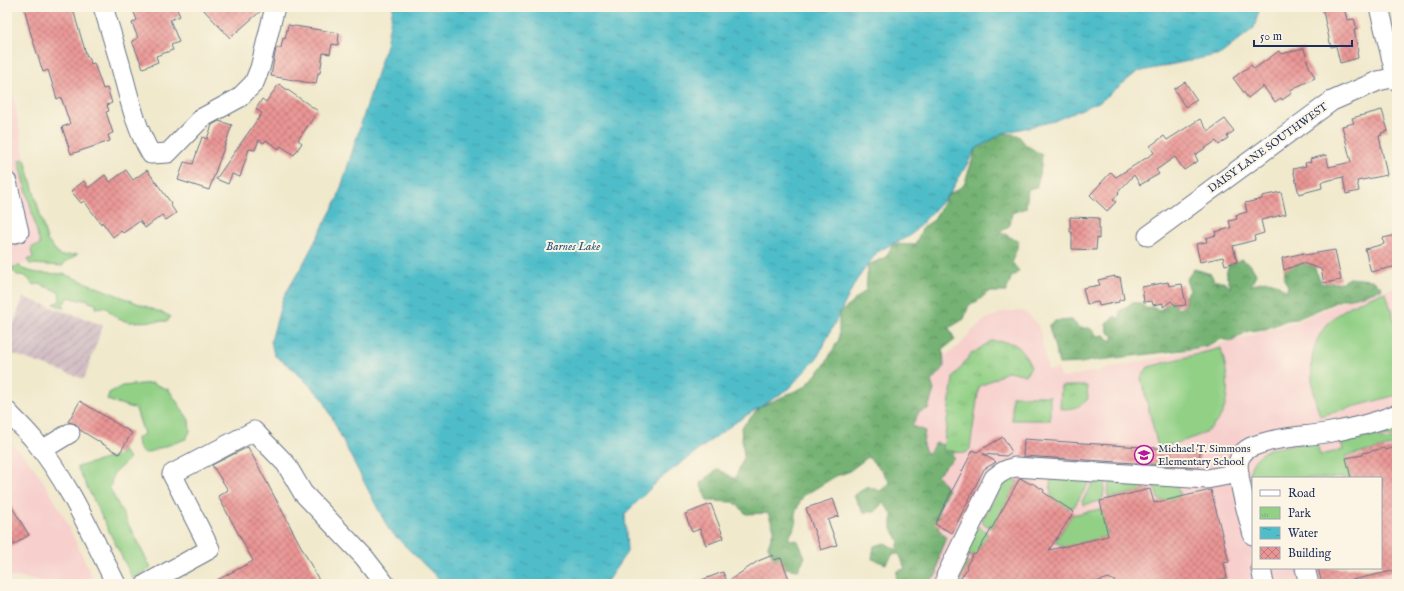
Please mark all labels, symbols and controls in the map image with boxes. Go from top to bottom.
scale bar [1254,22,1352,48]
text: 50 m [1260,29,1282,44]
street label: DAISY LANE SOUTHWEST [1205,100,1331,196]
water label: Barnes Lake [546,239,600,254]
place label: Michael T. Simmons Elementary School [1158,442,1251,469]
school or university icon: Michael T. Simmons Elementary School [1133,444,1155,466]
legend [1252,477,1382,569]
text: Road [1288,486,1316,501]
text: Park [1288,506,1311,521]
text: Water [1288,526,1319,541]
text: Building [1288,546,1332,561]

